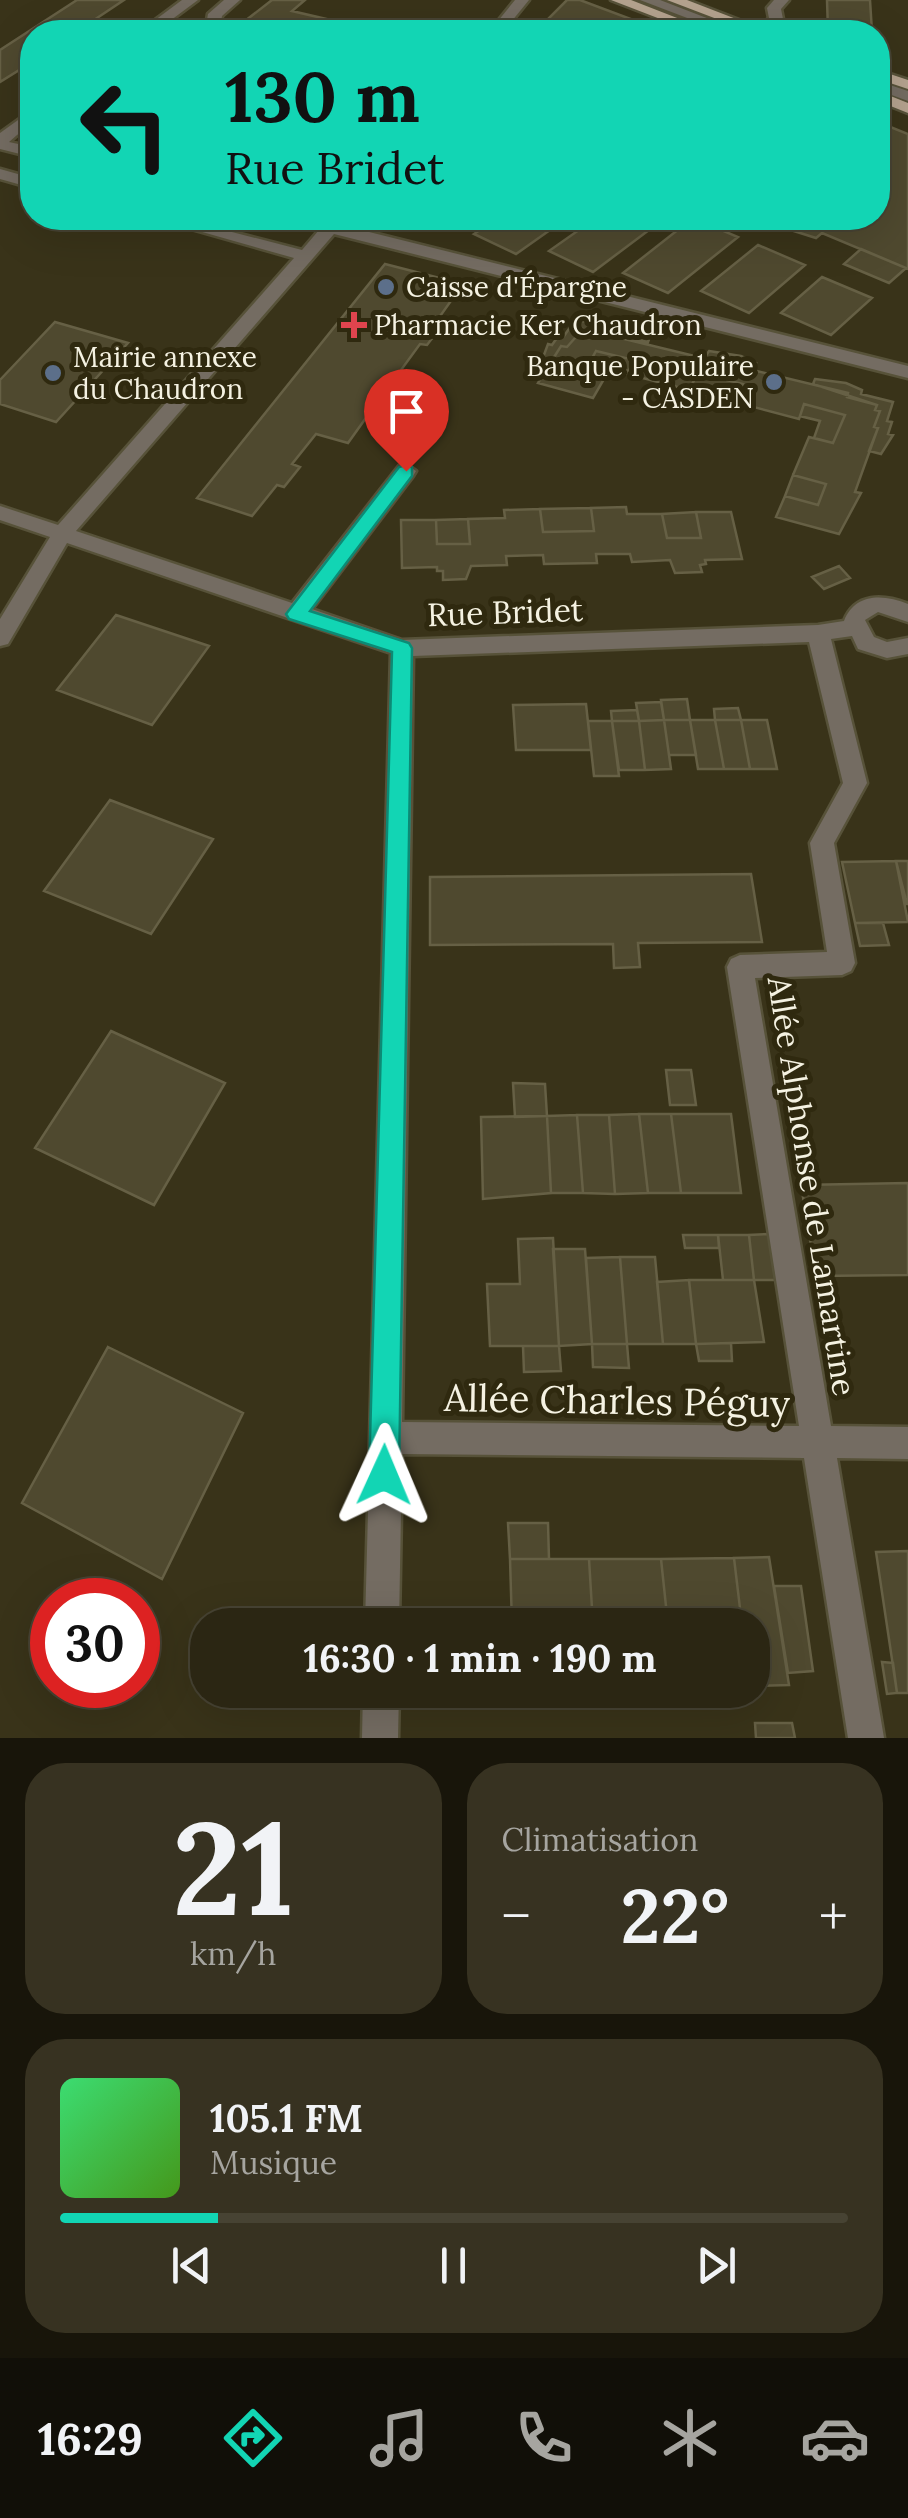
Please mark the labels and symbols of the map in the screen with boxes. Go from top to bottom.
place label: Caisse d'Épargne [406,269,627,305]
marker: Caisse d'Épargne [375,276,397,298]
place label: Pharmacie Ker Chaudron [374,307,702,343]
marker: Pharmacie Ker Chaudron [343,314,365,336]
place label: Mairie annexe du Chaudron [73,339,257,407]
place label: Banque Populaire - CASDEN [526,348,754,416]
marker: Mairie annexe du Chaudron [42,362,64,384]
pin [364,369,449,472]
marker: Banque Populaire - CASDEN [763,371,785,393]
street label: Rue Bridet [426,589,584,635]
street label: Allée Alphonse de Lamartine [758,972,865,1399]
street label: Allée Charles Péguy [443,1373,790,1428]
position arrow [332,1423,436,1527]
speed limit sign: 30 [30,1578,160,1708]

